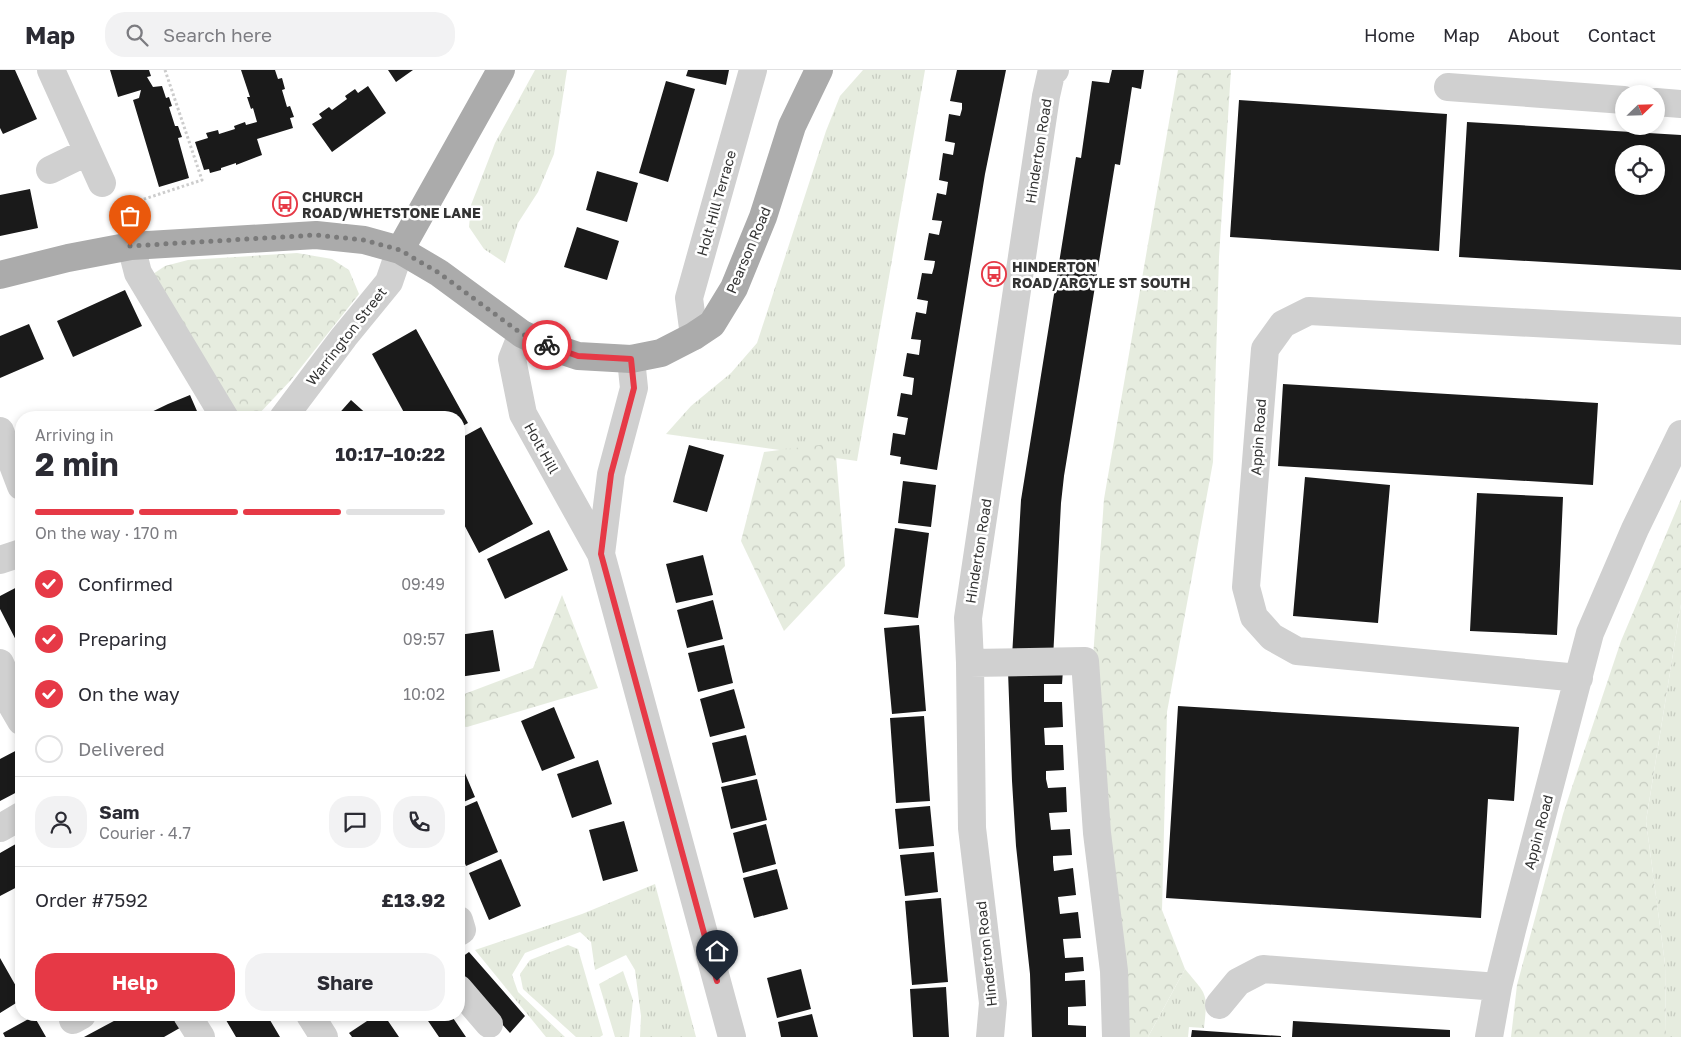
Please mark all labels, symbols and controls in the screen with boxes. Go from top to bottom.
search box [105,12,455,57]
text: Map [25,20,75,49]
icon: search [123,21,151,49]
text: Search here [163,23,272,46]
text: Home [1364,24,1415,46]
text: Map [1443,24,1480,46]
text: About [1508,24,1560,46]
text: Contact [1588,24,1656,46]
north arrow [1615,85,1665,135]
map controls [1615,85,1665,195]
street label: Hinderton Road [1021,97,1055,205]
button: locate [1615,145,1665,195]
street label: Holt Hill Terrace [693,148,739,258]
place label: CHURCH ROAD/WHETSTONE LANE [302,188,481,221]
bus stop icon: CHURCH ROAD/WHETSTONE LANE [272,191,298,217]
pin [109,195,151,246]
icon: bag [116,202,144,230]
street label: Pearson Road [722,204,774,296]
place label: HINDERTON ROAD/ARGYLE ST SOUTH [1012,258,1190,291]
bus stop icon: HINDERTON ROAD/ARGYLE ST SOUTH [981,261,1007,287]
street label: Warrington Street [302,283,390,389]
courier [522,320,572,370]
icon: bike [533,331,561,359]
street label: Appin Road [1247,398,1269,476]
street label: Holt Hill [521,420,563,476]
text: Arriving in [35,425,114,445]
text: 10:17–10:22 [335,442,445,465]
text: 2 min [35,445,119,483]
street label: Hinderton Road [961,497,995,605]
text: On the way · 170 m [35,523,178,543]
icon: check [35,570,63,598]
text: Confirmed [78,572,173,595]
text: 09:49 [401,574,445,594]
icon: check [35,625,63,653]
text: Preparing [78,627,167,650]
text: 09:57 [403,629,445,649]
icon: check [35,680,63,708]
text: On the way [78,682,180,705]
text: 10:02 [403,684,445,704]
text: Delivered [78,737,165,760]
street label: Appin Road [1520,793,1556,871]
button: person [35,796,87,848]
button: chat [329,796,381,848]
button: phone [393,796,445,848]
text: Sam [99,800,139,823]
text: Courier · 4.7 [99,823,191,843]
text: Order #7592 [35,888,148,911]
text: £13.92 [381,888,445,911]
street label: Hinderton Road [972,900,1000,1008]
pin [696,930,738,981]
icon: home [703,937,731,965]
button: Help [35,953,235,1011]
button: Share [245,953,445,1011]

